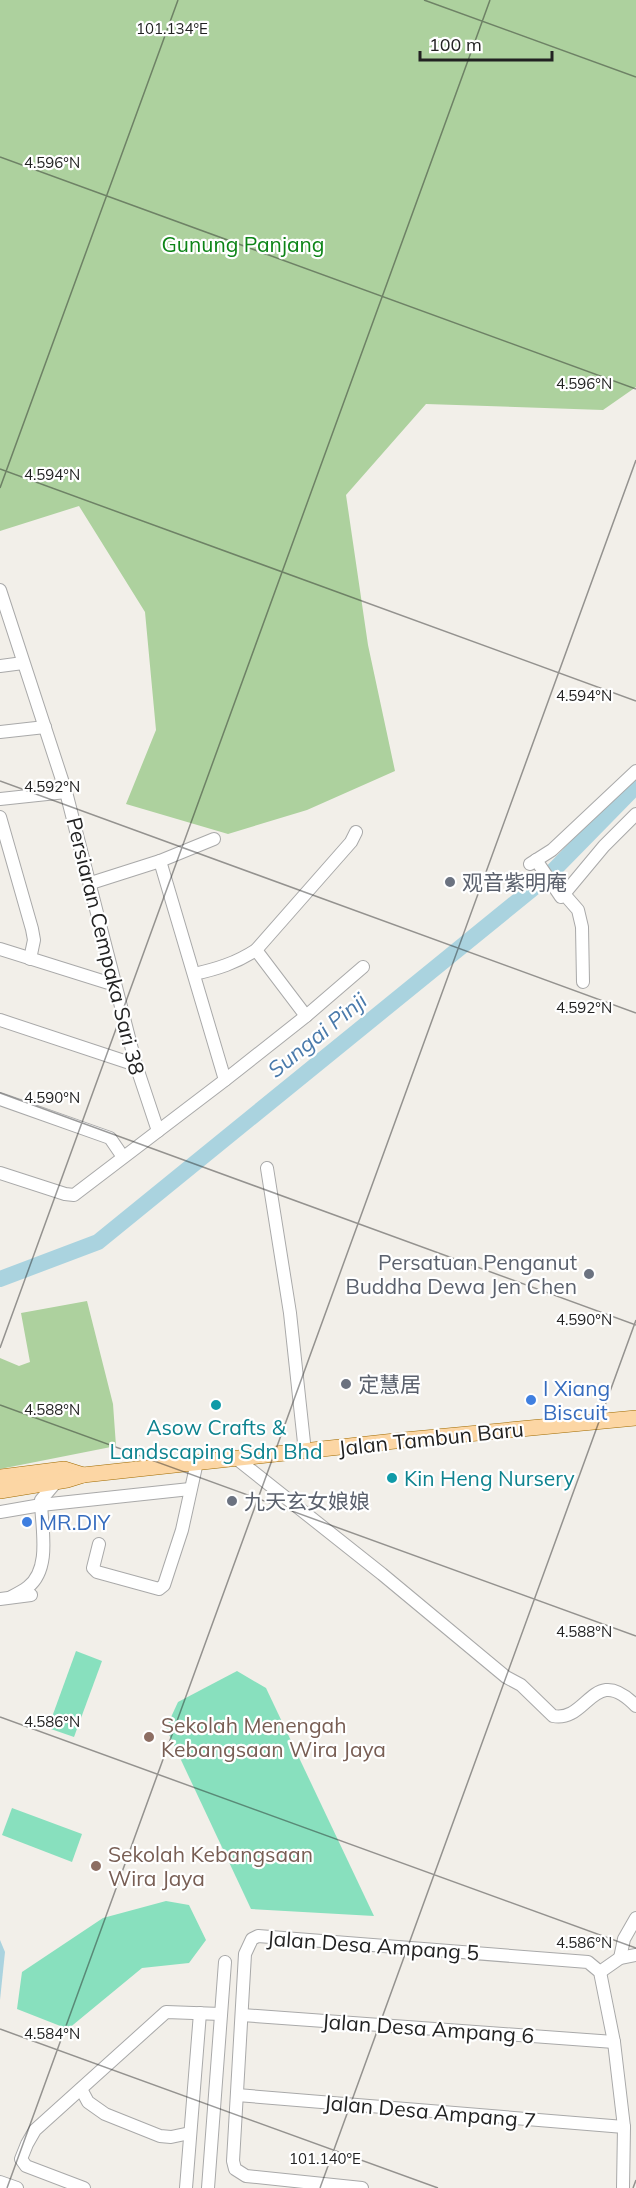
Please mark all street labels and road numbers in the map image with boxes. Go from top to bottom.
street label: Persiaran Cempaka Sari 38 [61,815,151,1077]
street label: Jalan Tambun Baru [337,1415,525,1461]
street label: Jalan Desa Ampang 5 [266,1925,480,1965]
street label: Jalan Desa Ampang 6 [321,2008,535,2048]
street label: Jalan Desa Ampang 7 [323,2089,537,2133]

